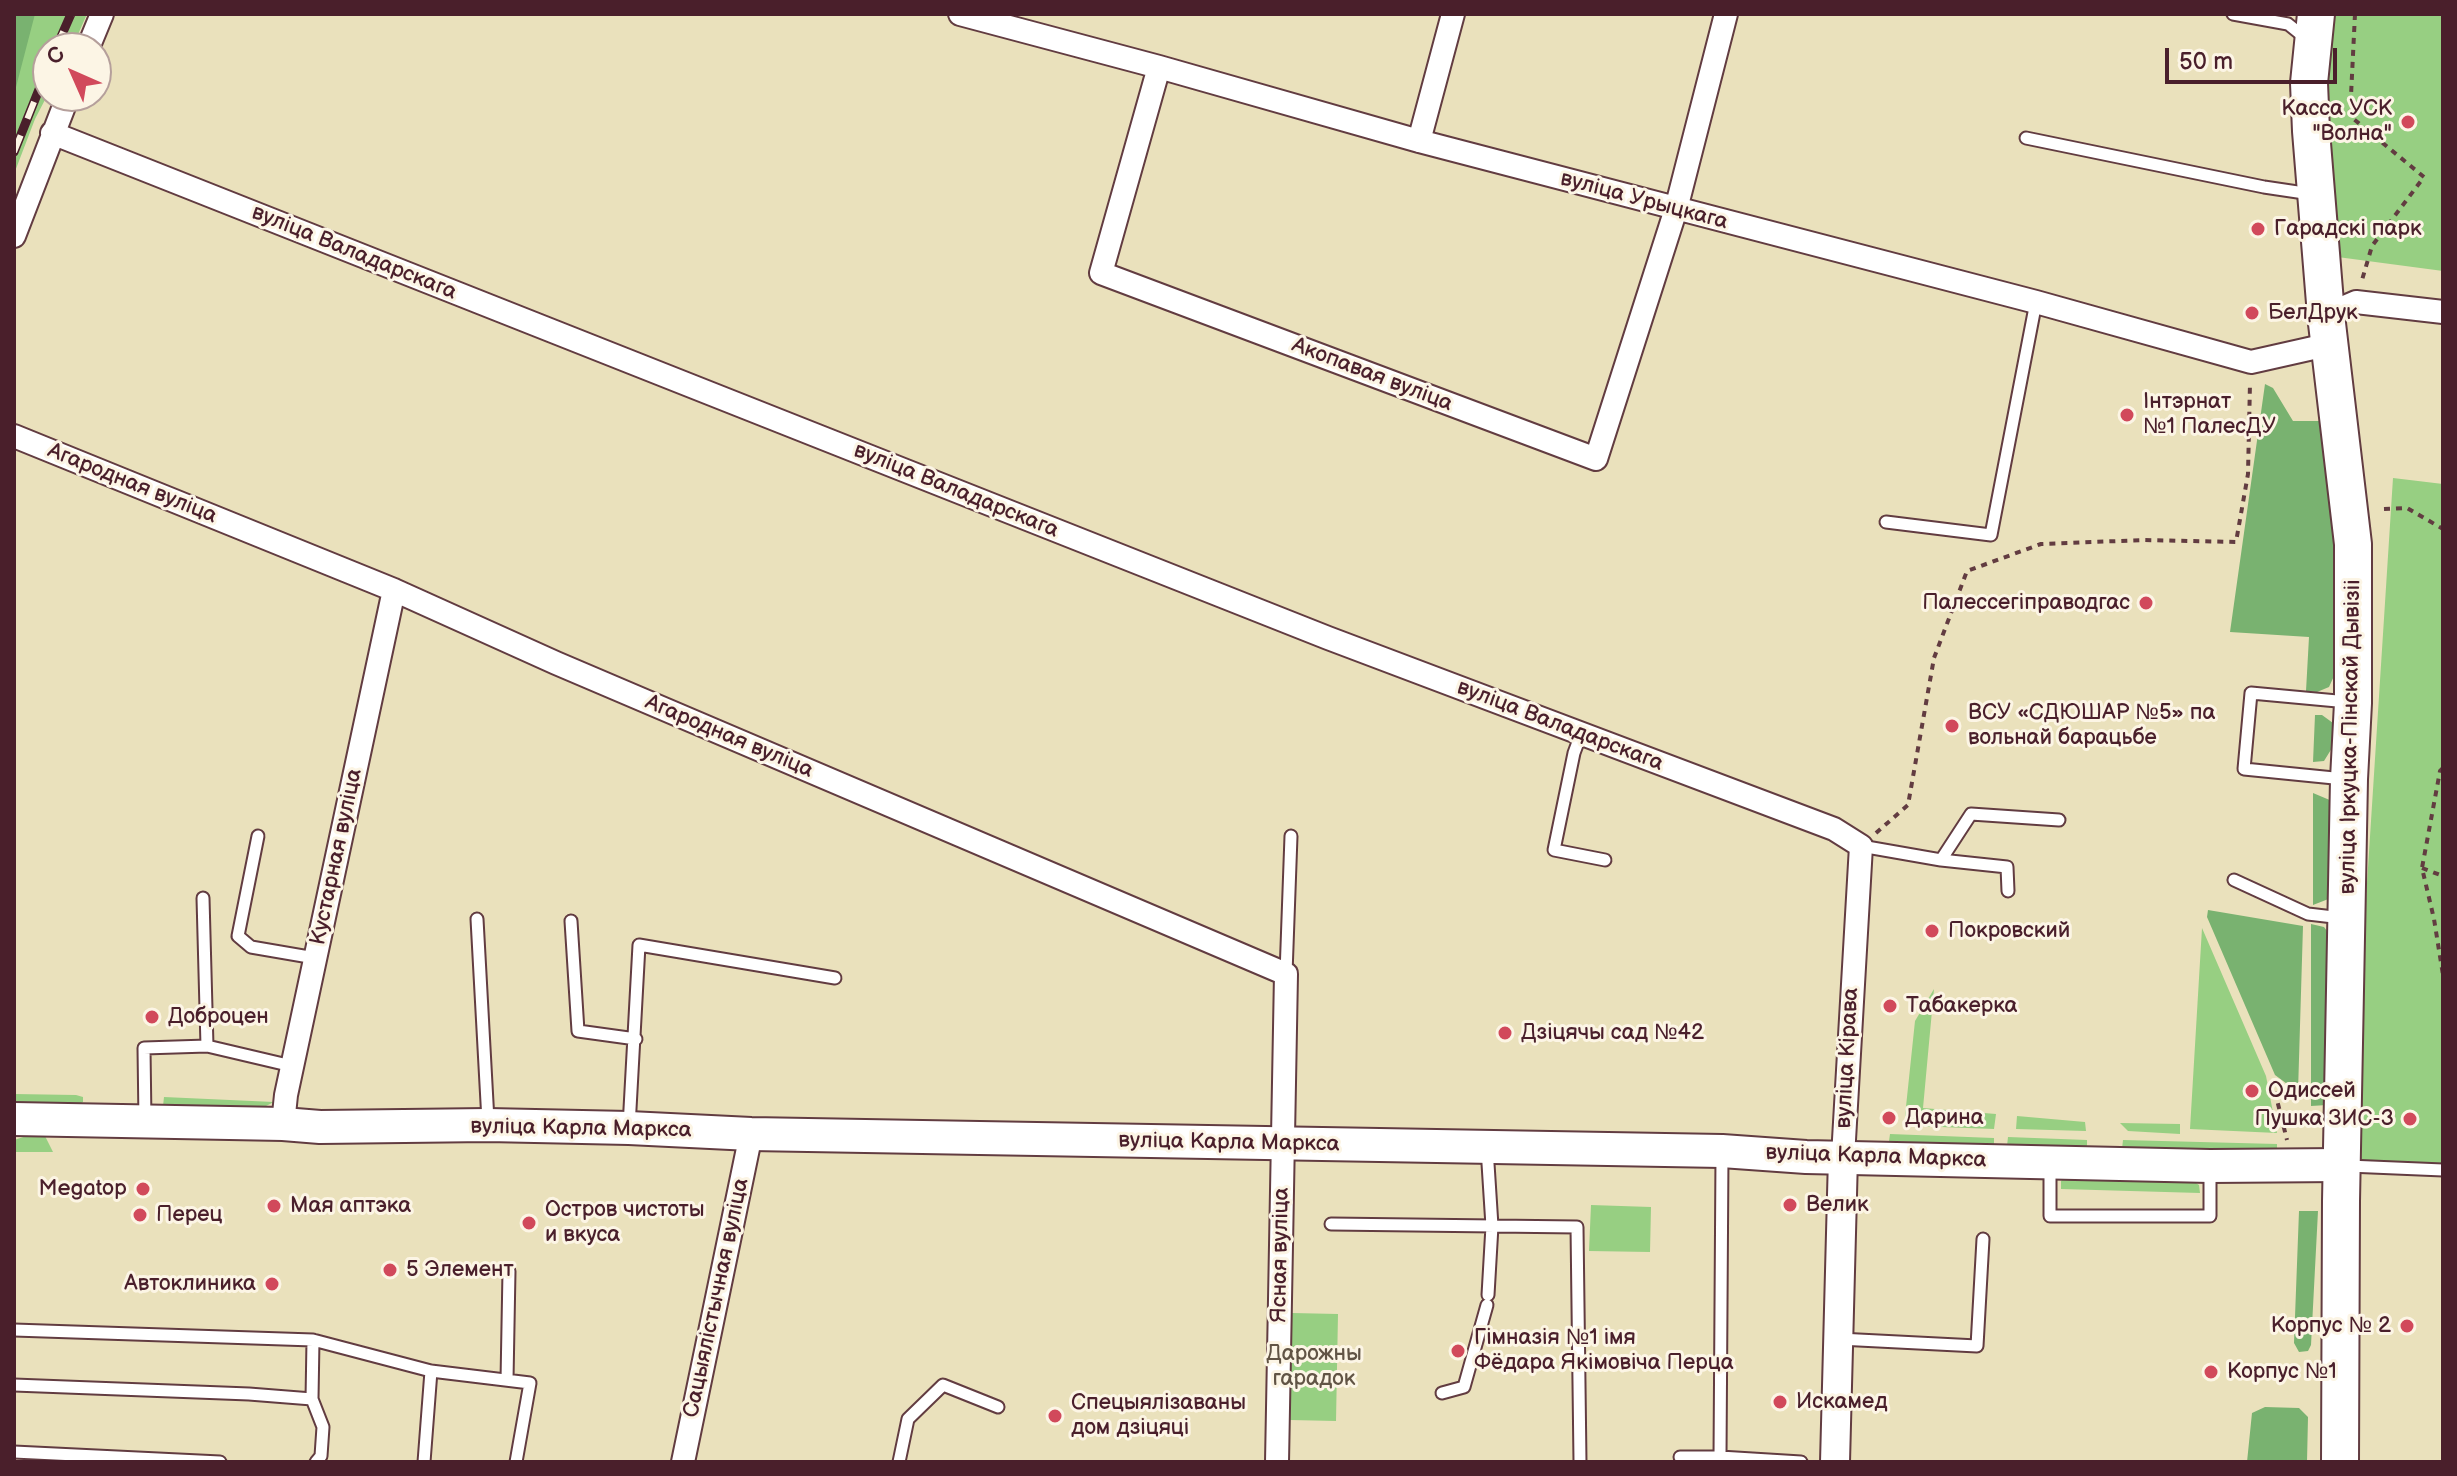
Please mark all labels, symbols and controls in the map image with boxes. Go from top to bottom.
north arrow [32,32,112,112]
scale bar [2169,32,2341,82]
text: С [41,41,71,71]
text: 50 m [2179,47,2233,76]
place label: Касса УСК "Волна" [2281,96,2392,148]
marker: Касса УСК "Волна" [2399,113,2417,131]
street label: вуліца Урыцкага [1557,166,1731,236]
street label: вуліца Валадарскага [248,200,460,306]
place label: Гарадскі парк [2274,216,2422,242]
marker: Гарадскі парк [2249,220,2267,238]
place label: БелДрук [2268,300,2358,326]
marker: БелДрук [2243,304,2261,322]
street label: Акопавая вуліца [1288,332,1456,418]
place label: Інтэрнат №1 ПалесДУ [2143,389,2276,440]
marker: Інтэрнат №1 ПалесДУ [2118,406,2136,424]
street label: Агародная вуліца [44,438,220,530]
street label: вуліца Валадарскага [850,438,1062,544]
street label: вуліца Іркуцка-Пінскай Дывізіі [2335,579,2367,895]
place label: Палессегіправодгас [1922,590,2130,616]
marker: Палессегіправодгас [2137,594,2155,612]
street label: вуліца Валадарскага [1453,674,1667,778]
street label: Агародная вуліца [641,690,817,784]
place label: ВСУ «СДЮШАР №5» па вольнай барацьбе [1968,700,2215,752]
marker: ВСУ «СДЮШАР №5» па вольнай барацьбе [1943,717,1961,735]
street label: Кустарная вуліца [305,766,369,948]
place label: Покровский [1948,918,2070,944]
marker: Покровский [1923,922,1941,940]
street label: вуліца Кірава [1831,987,1865,1129]
place label: Табакерка [1906,993,2018,1019]
marker: Табакерка [1881,997,1899,1015]
place label: Доброцен [168,1004,269,1030]
marker: Доброцен [143,1008,161,1026]
place label: Дзіцячы сад №42 [1521,1020,1704,1046]
marker: Дзіцячы сад №42 [1496,1024,1514,1042]
place label: Одиссей [2268,1078,2356,1104]
marker: Одиссей [2243,1082,2261,1100]
place label: Дарина [1905,1105,1984,1131]
place label: Пушка ЗИС-3 [2255,1106,2394,1132]
marker: Дарина [1880,1109,1898,1127]
marker: Пушка ЗИС-3 [2401,1110,2419,1128]
street label: вуліца Карла Маркса [470,1114,692,1144]
street label: вуліца Карла Маркса [1118,1128,1340,1158]
street label: вуліца Карла Маркса [1765,1140,1987,1174]
place label: Megatop [38,1176,127,1202]
street label: Сацыялістычная вуліца [679,1176,755,1420]
marker: Megatop [134,1180,152,1198]
street label: Ясная вуліца [1267,1187,1295,1323]
place label: Велик [1806,1192,1869,1218]
place label: Мая аптэка [290,1193,411,1219]
marker: Велик [1781,1196,1799,1214]
marker: Мая аптэка [265,1197,283,1215]
place label: Остров чистоты и вкуса [545,1197,705,1248]
place label: Перец [156,1202,222,1228]
marker: Перец [131,1206,149,1224]
marker: Остров чистоты и вкуса [520,1214,538,1232]
place label: 5 Элемент [406,1257,514,1283]
marker: 5 Элемент [381,1261,399,1279]
place label: Автоклиника [124,1271,256,1297]
marker: Автоклиника [263,1275,281,1293]
place label: Корпус № 2 [2271,1313,2391,1339]
marker: Корпус № 2 [2398,1317,2416,1335]
place label: Гімназія №1 імя Фёдара Якімовіча Перца [1474,1325,1734,1376]
park label: Дарожны гарадок [1266,1341,1362,1392]
marker: Гімназія №1 імя Фёдара Якімовіча Перца [1449,1342,1467,1360]
place label: Корпус №1 [2227,1359,2337,1385]
marker: Корпус №1 [2202,1363,2220,1381]
place label: Искамед [1796,1389,1888,1415]
place label: Спецыялізаваны дом дзіцяці [1071,1390,1246,1442]
marker: Искамед [1771,1393,1789,1411]
marker: Спецыялізаваны дом дзіцяці [1046,1407,1064,1425]

